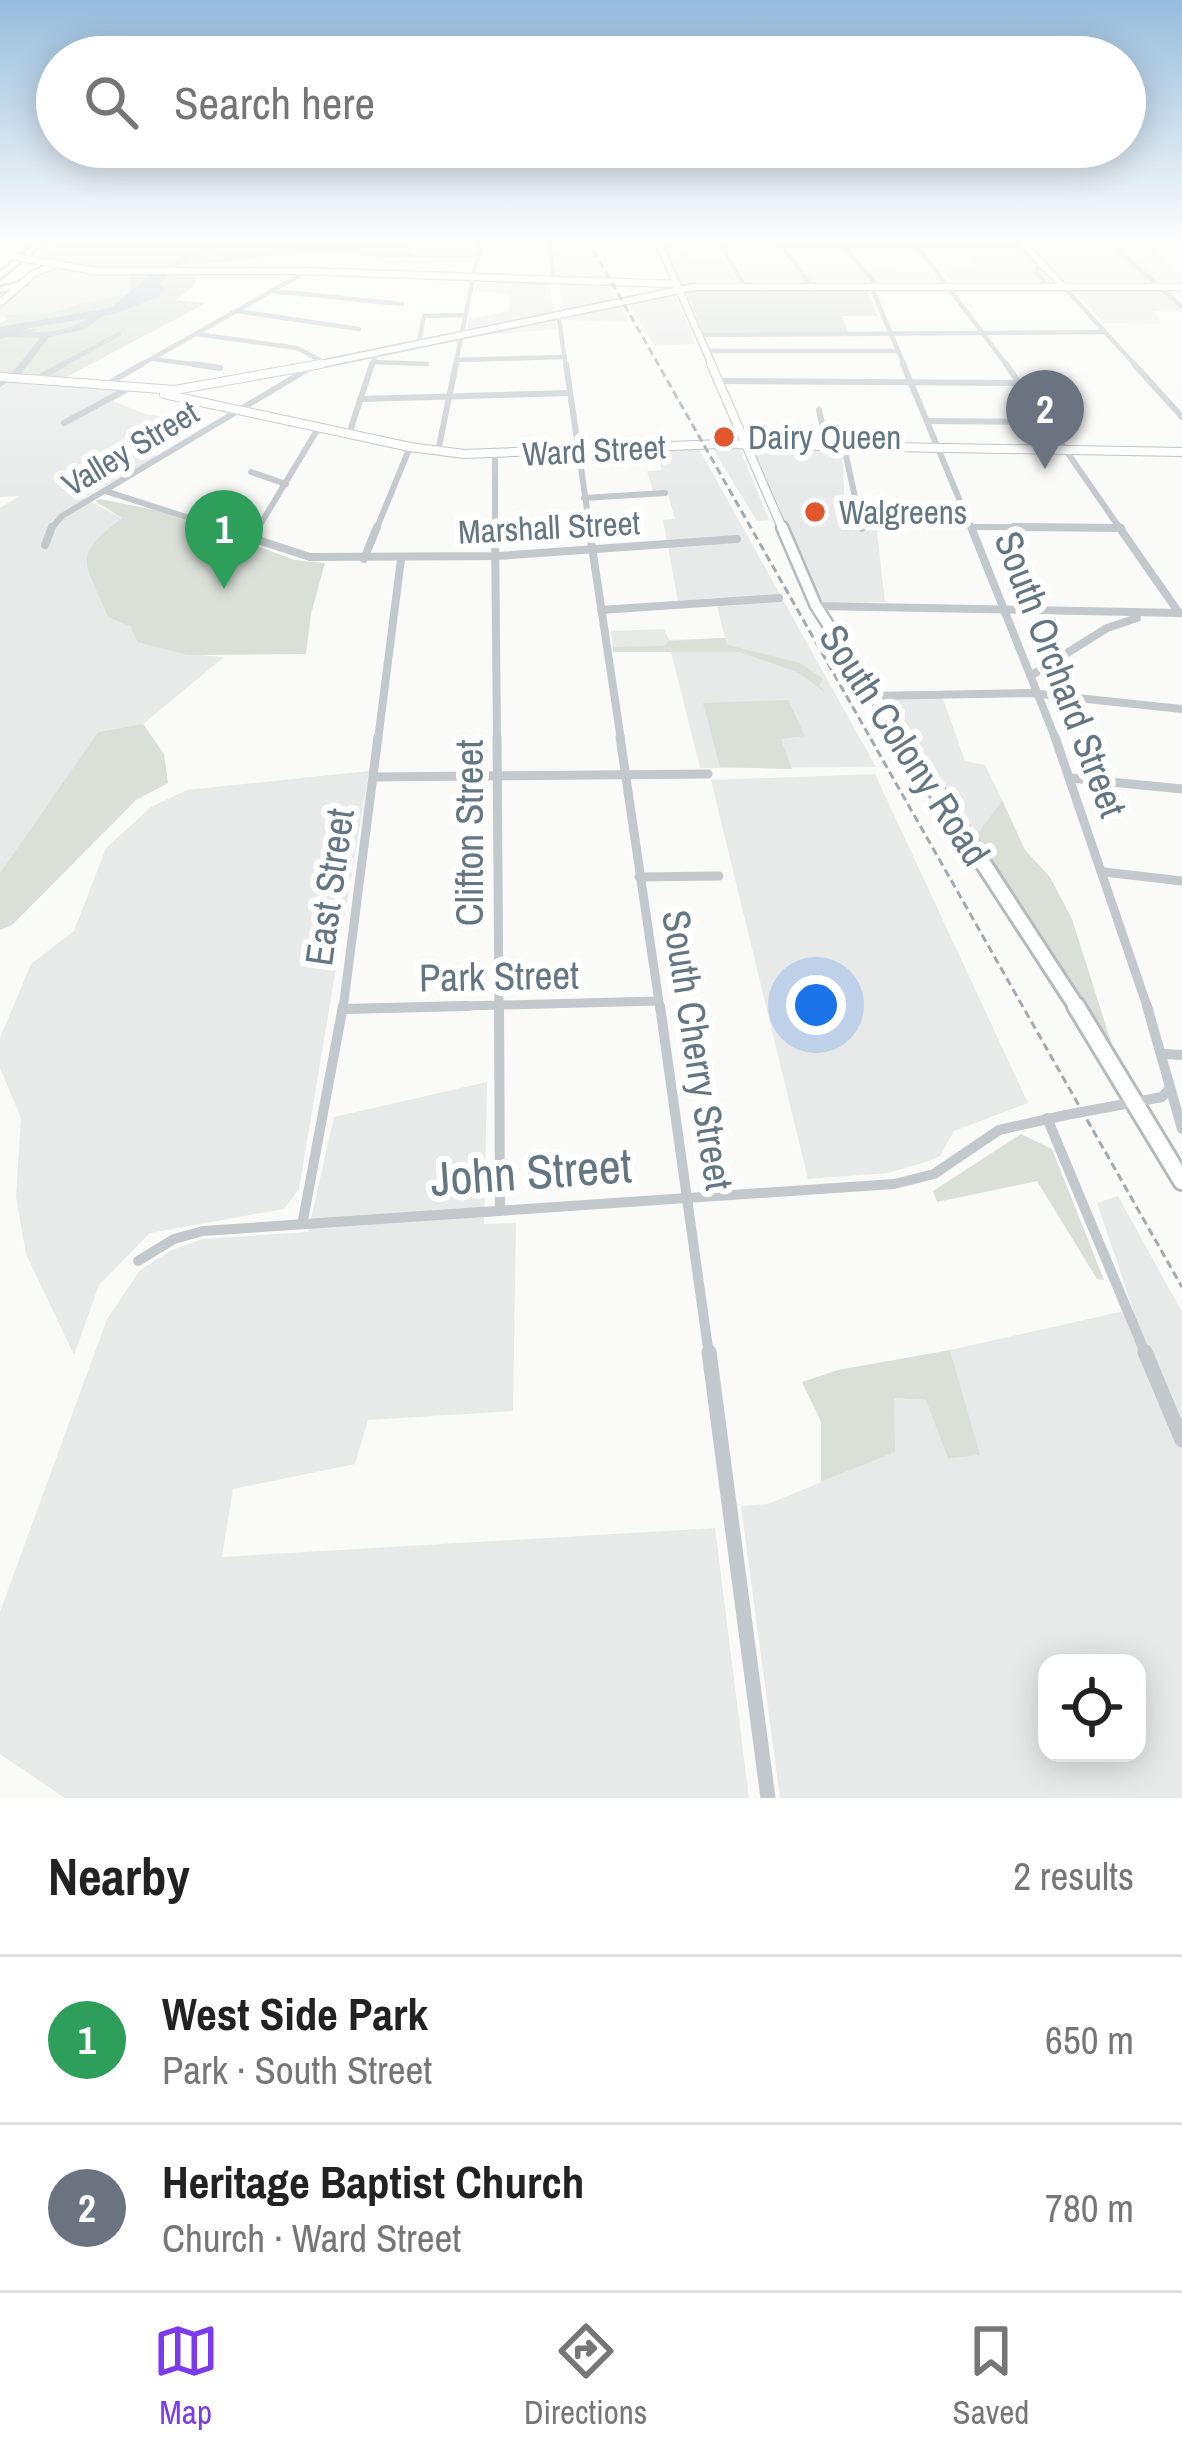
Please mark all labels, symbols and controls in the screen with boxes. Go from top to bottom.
search box [36,36,1146,168]
icon: search [78,69,144,135]
text: Search here [174,72,375,133]
pin: 2 [1006,370,1084,469]
street label: Valley Street [54,390,206,506]
place label: Dairy Queen [748,415,901,459]
street label: Ward Street [521,424,667,476]
marker: Dairy Queen [711,424,737,450]
pin: 1 [185,490,263,589]
place label: Walgreens [839,490,967,534]
marker: Walgreens [802,499,828,525]
street label: Marshall Street [457,500,641,554]
street label: South Orchard Street [983,524,1139,824]
street label: South Colony Road [808,615,1002,875]
street label: Clifton Street [443,740,495,926]
street label: East Street [292,805,366,969]
street label: South Cherry Street [650,906,746,1194]
street label: Park Street [419,949,580,1003]
your location [786,975,846,1035]
street label: John Street [428,1132,634,1211]
map controls [1038,1654,1146,1762]
button: locate [1038,1654,1146,1762]
text: Nearby [48,1842,190,1911]
text: 2 results [1013,1850,1134,1902]
text: West Side Park [162,1983,428,2044]
text: 1 [78,2014,96,2066]
text: 650 m [1045,2014,1134,2066]
text: Park · South Street [162,2044,432,2096]
text: Heritage Baptist Church [162,2151,584,2212]
text: 2 [78,2182,96,2234]
text: 780 m [1045,2182,1134,2234]
text: Church · Ward Street [162,2212,461,2264]
tab: Map [153,2318,219,2434]
tab: Directions [524,2318,647,2434]
tab: Saved [953,2318,1029,2434]

